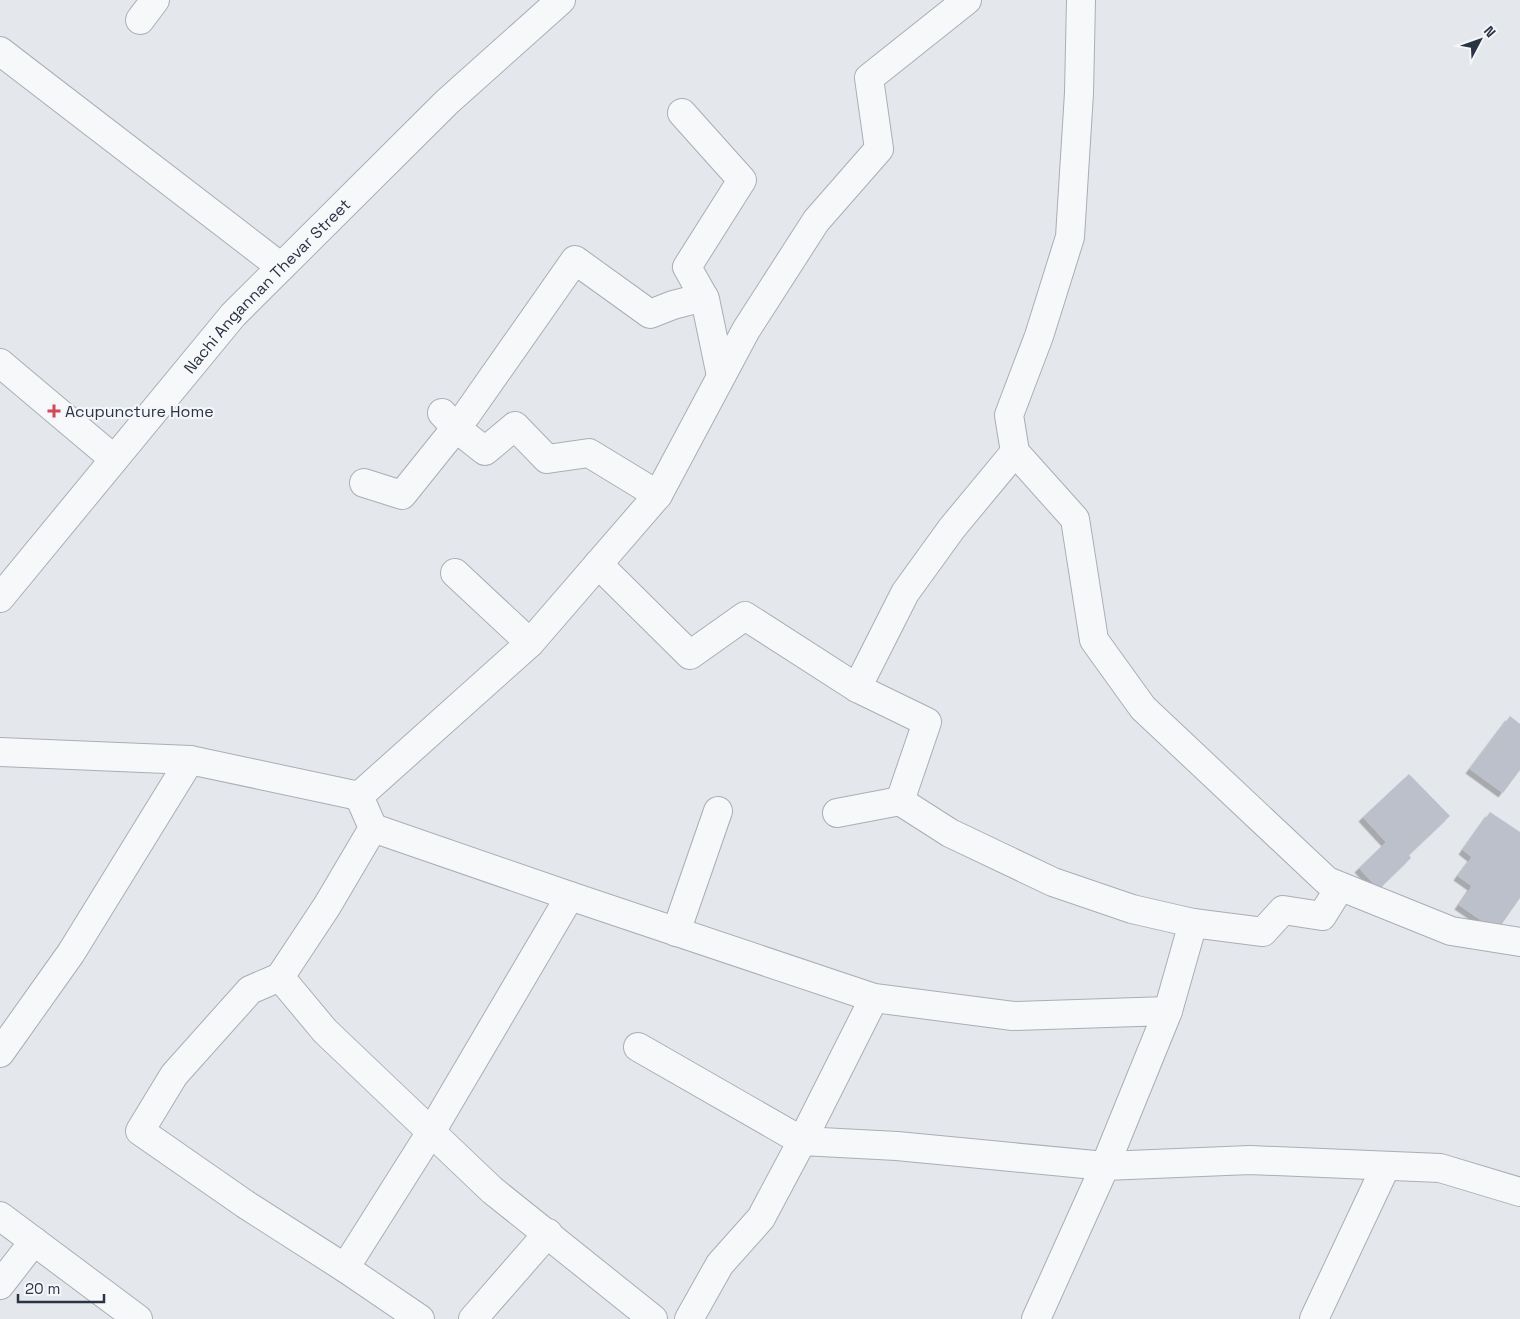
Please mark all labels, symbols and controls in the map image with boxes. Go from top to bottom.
north arrow [1455,15,1505,65]
text: N [1480,22,1500,41]
street label: Nachi Angannan Thevar Street [179,194,355,378]
place label: Acupuncture Home [65,401,214,422]
marker: Acupuncture Home [47,404,61,418]
scale bar [18,1272,104,1304]
text: 20 m [25,1279,60,1298]

